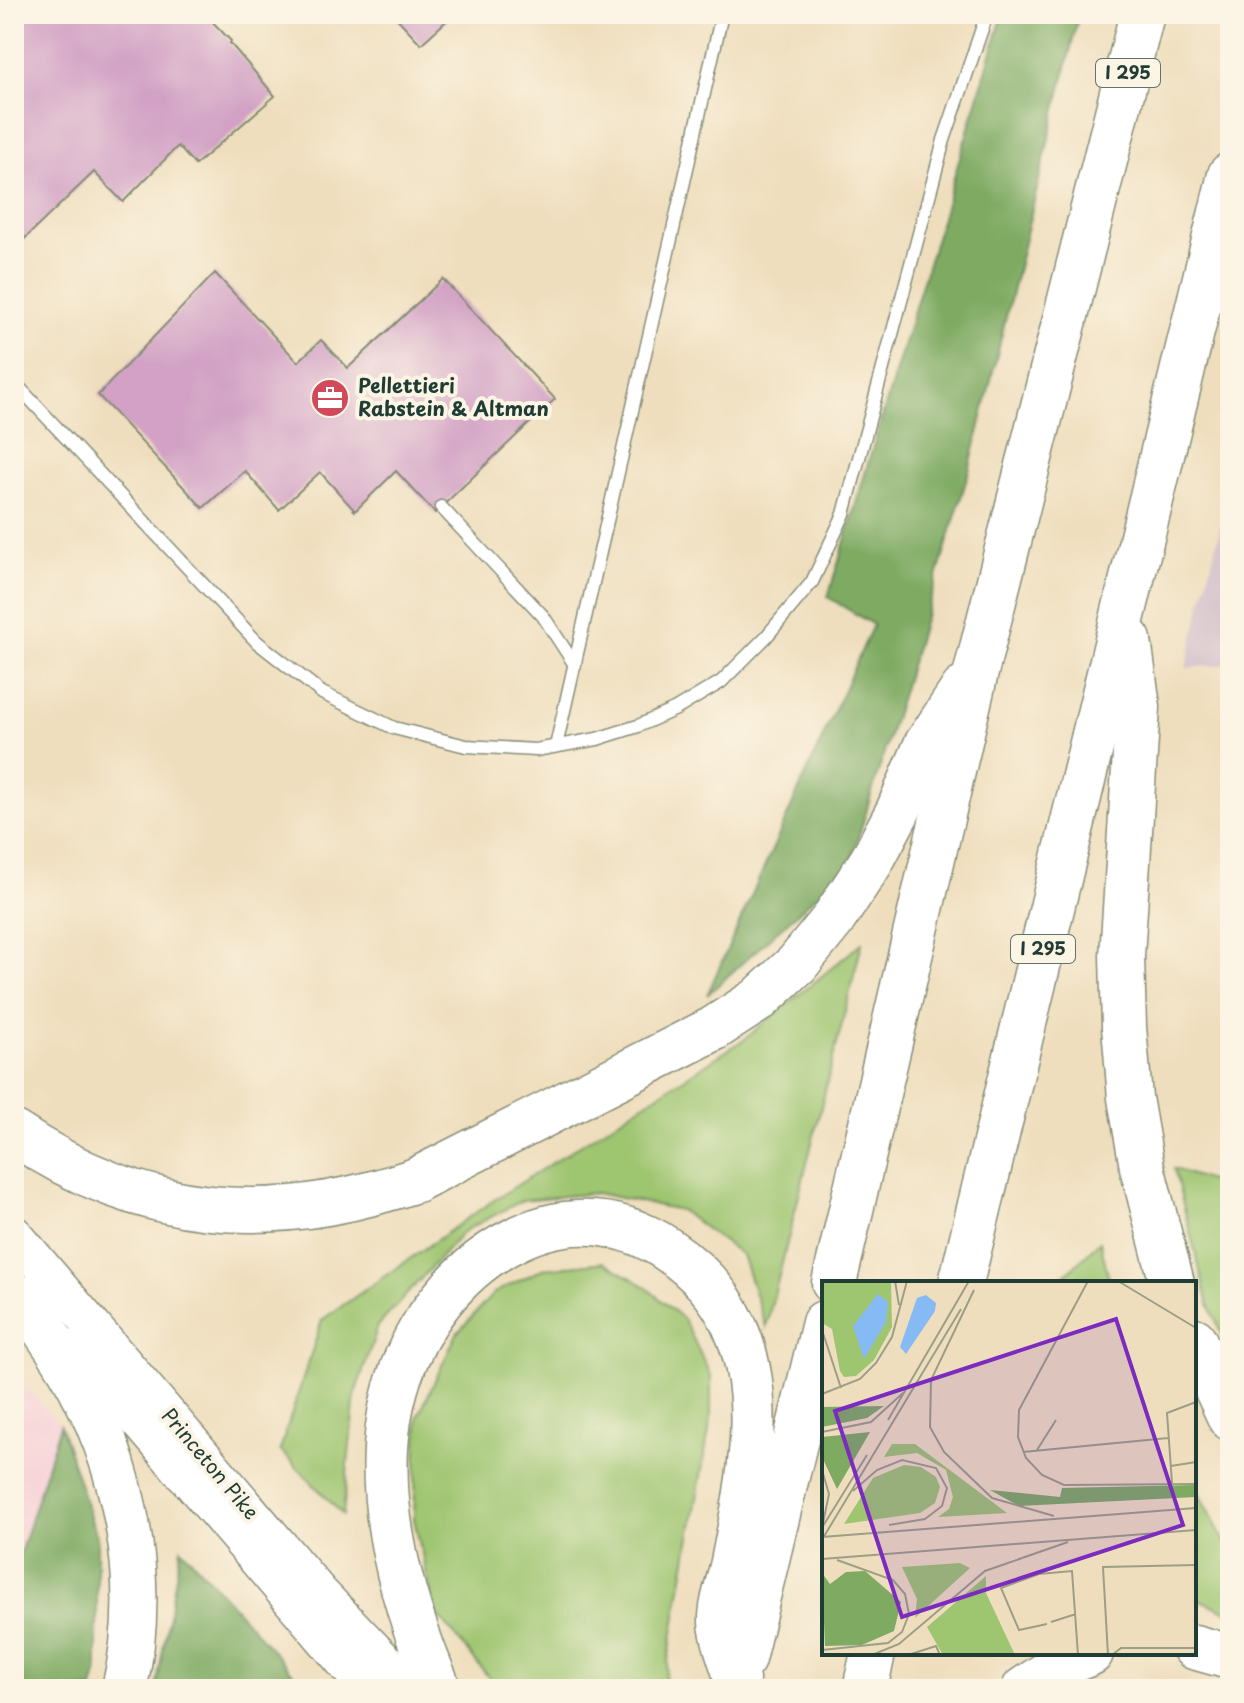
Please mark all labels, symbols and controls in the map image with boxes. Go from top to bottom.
road number: I 295 [1096,59,1160,87]
place label: Pellettieri Rabstein & Altman [358,370,549,423]
office icon: Pellettieri Rabstein & Altman [309,377,351,419]
road number: I 295 [1011,935,1075,963]
inset map [822,1281,1196,1655]
street label: Princeton Pike [155,1401,266,1526]

